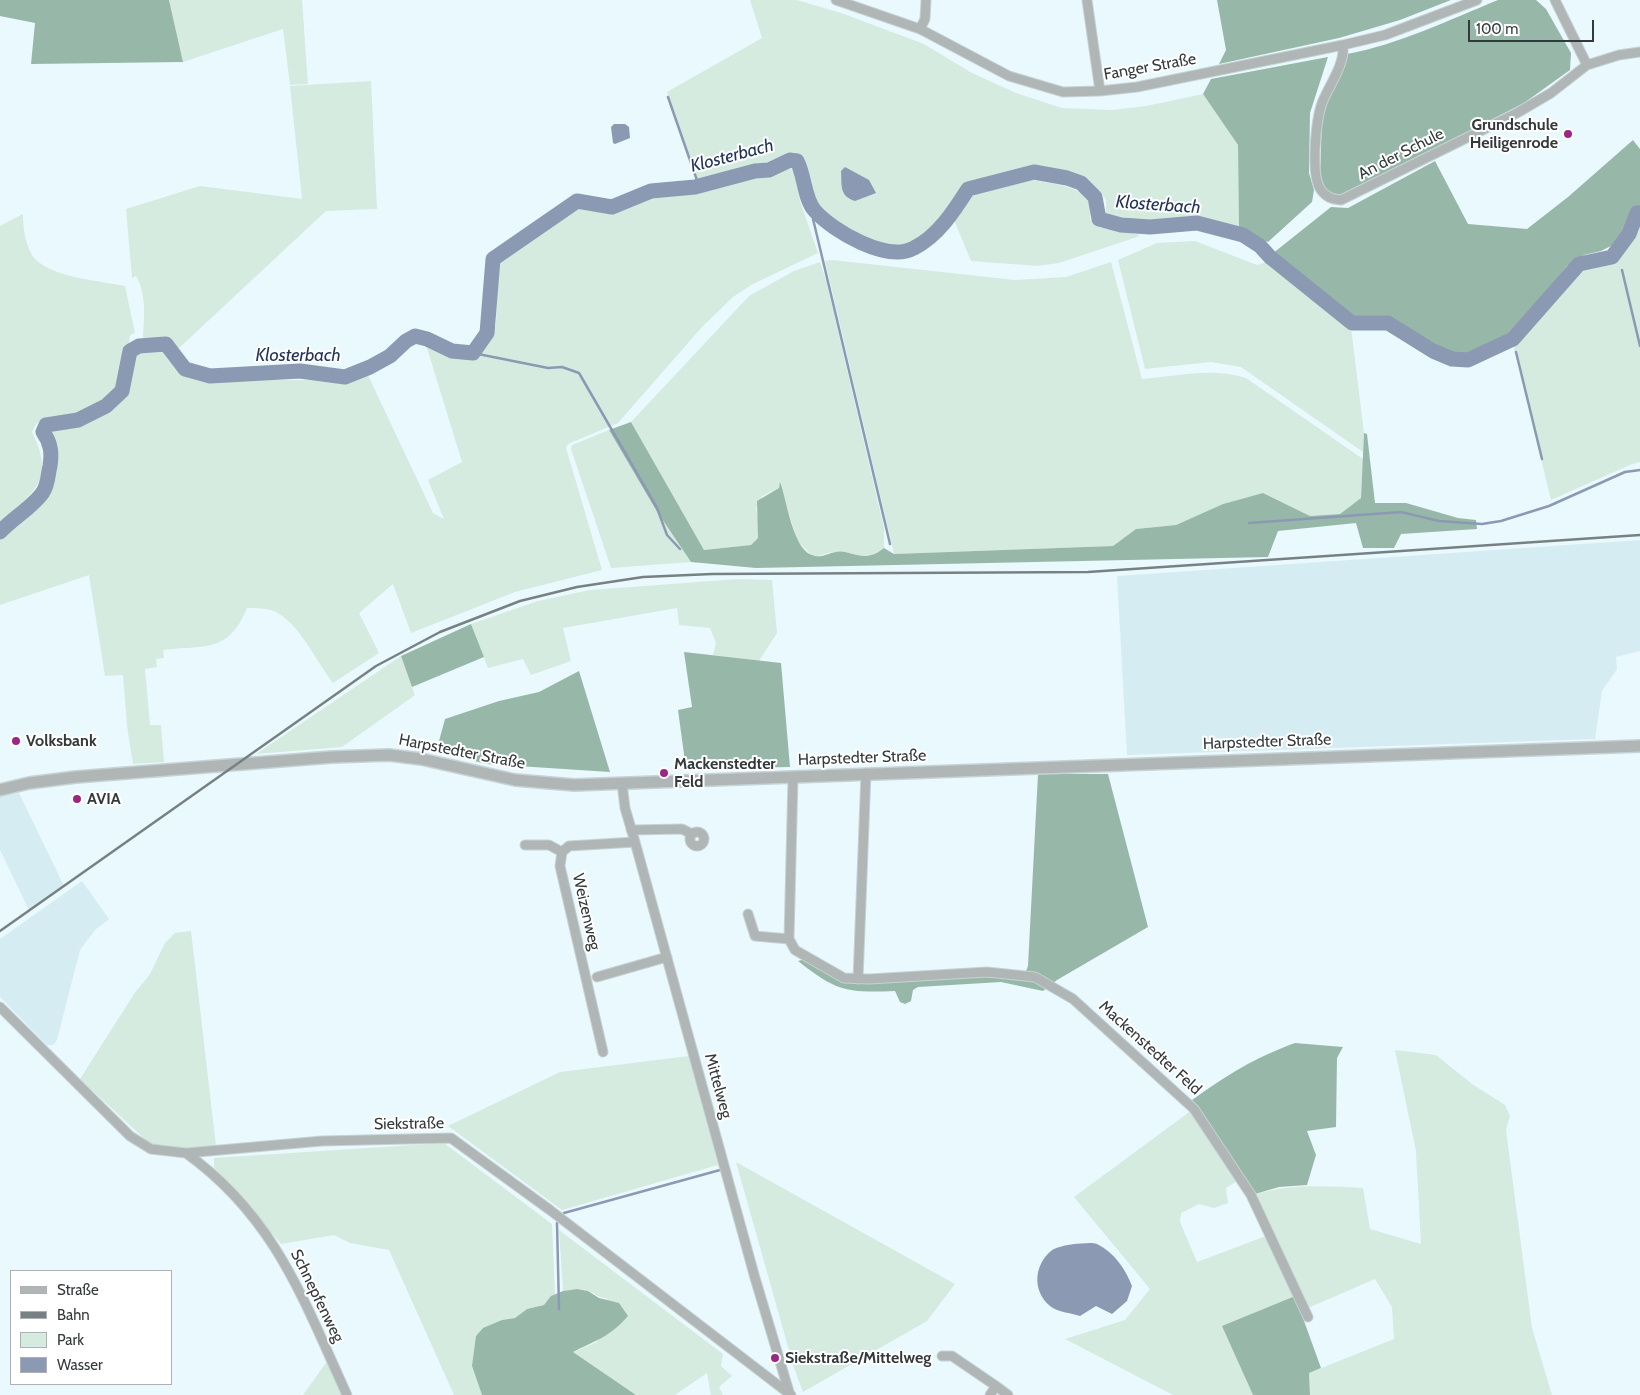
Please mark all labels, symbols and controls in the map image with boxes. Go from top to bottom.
scale bar [1470,10,1596,42]
text: 100 m [1476,20,1518,38]
street label: Fanger Straße [1102,49,1198,85]
place label: Grundschule Heiligenrode [1470,115,1558,153]
street label: An der Schule [1355,124,1447,184]
marker: Grundschule Heiligenrode [1562,128,1574,140]
water label: Klosterbach [688,135,776,177]
water label: Klosterbach [1115,191,1201,219]
water label: Klosterbach [255,345,341,367]
street label: Harpstedter Straße [397,730,527,774]
street label: Harpstedter Straße [1202,730,1332,754]
place label: Volksbank [26,731,97,751]
marker: Volksbank [10,735,22,747]
street label: Harpstedter Straße [797,746,927,770]
place label: Mackenstedter Feld [674,754,776,792]
marker: Mackenstedter Feld [658,767,670,779]
place label: AVIA [87,789,121,809]
marker: AVIA [71,793,83,805]
street label: Weizenweg [568,872,604,952]
street label: Mackenstedter Feld [1095,997,1205,1099]
street label: Mittelweg [700,1051,736,1121]
street label: Siekstraße [374,1114,444,1134]
street label: Schnepfenweg [286,1246,348,1346]
legend [10,1270,172,1385]
text: Straße [57,1281,99,1299]
text: Bahn [57,1306,90,1324]
text: Park [57,1331,84,1349]
place label: Siekstraße/Mittelweg [785,1348,931,1368]
marker: Siekstraße/Mittelweg [769,1352,781,1364]
text: Wasser [57,1356,103,1374]

